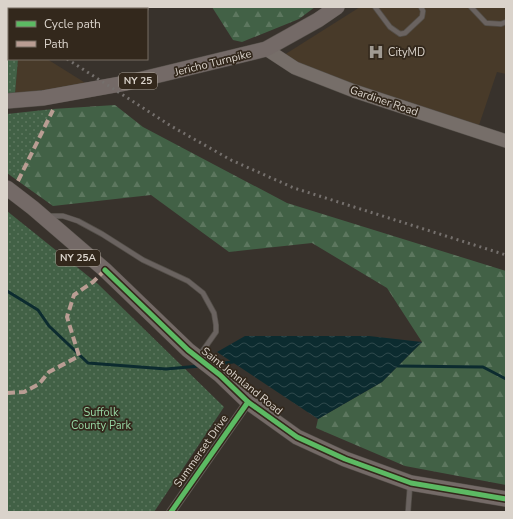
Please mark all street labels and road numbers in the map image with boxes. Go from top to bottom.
street label: Jericho Turnpike [172,46,253,80]
road number: NY 25 [119,73,157,89]
street label: Gardiner Road [348,82,420,120]
road number: NY 25A [56,250,100,266]
street label: Saint Johnland Road [198,344,286,418]
street label: Summerset Drive [170,412,232,490]

